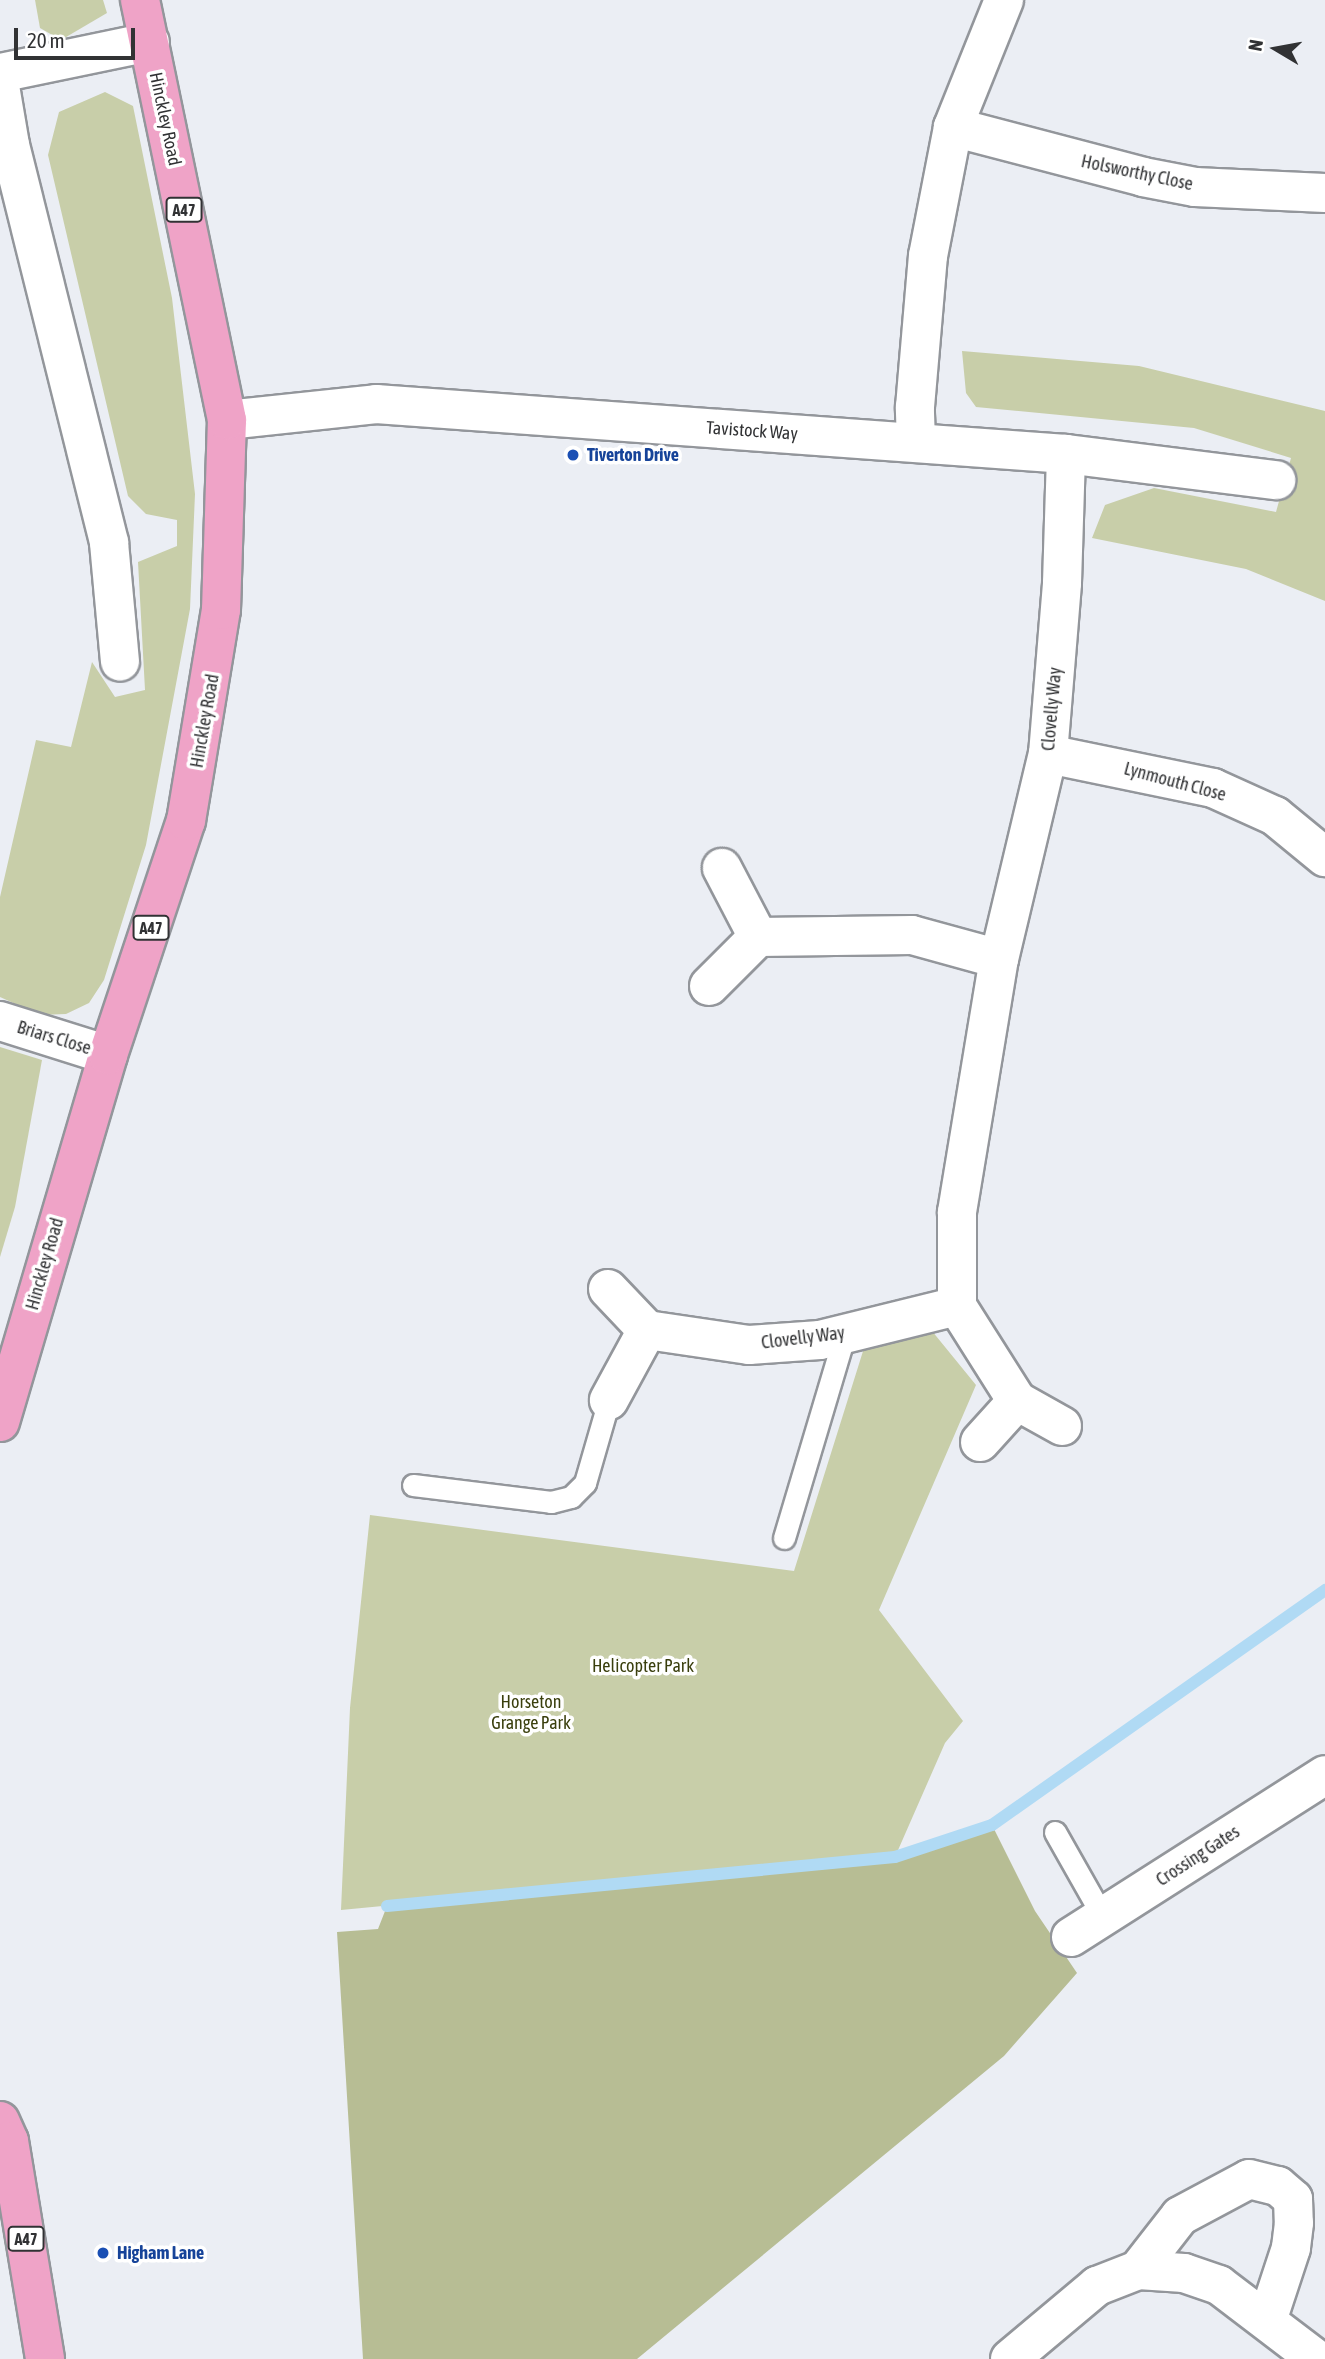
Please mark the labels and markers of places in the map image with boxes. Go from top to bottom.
place label: Tiverton Drive [587,444,679,466]
marker: Tiverton Drive [565,447,581,463]
place label: Higham Lane [117,2242,204,2264]
marker: Higham Lane [95,2245,111,2261]

